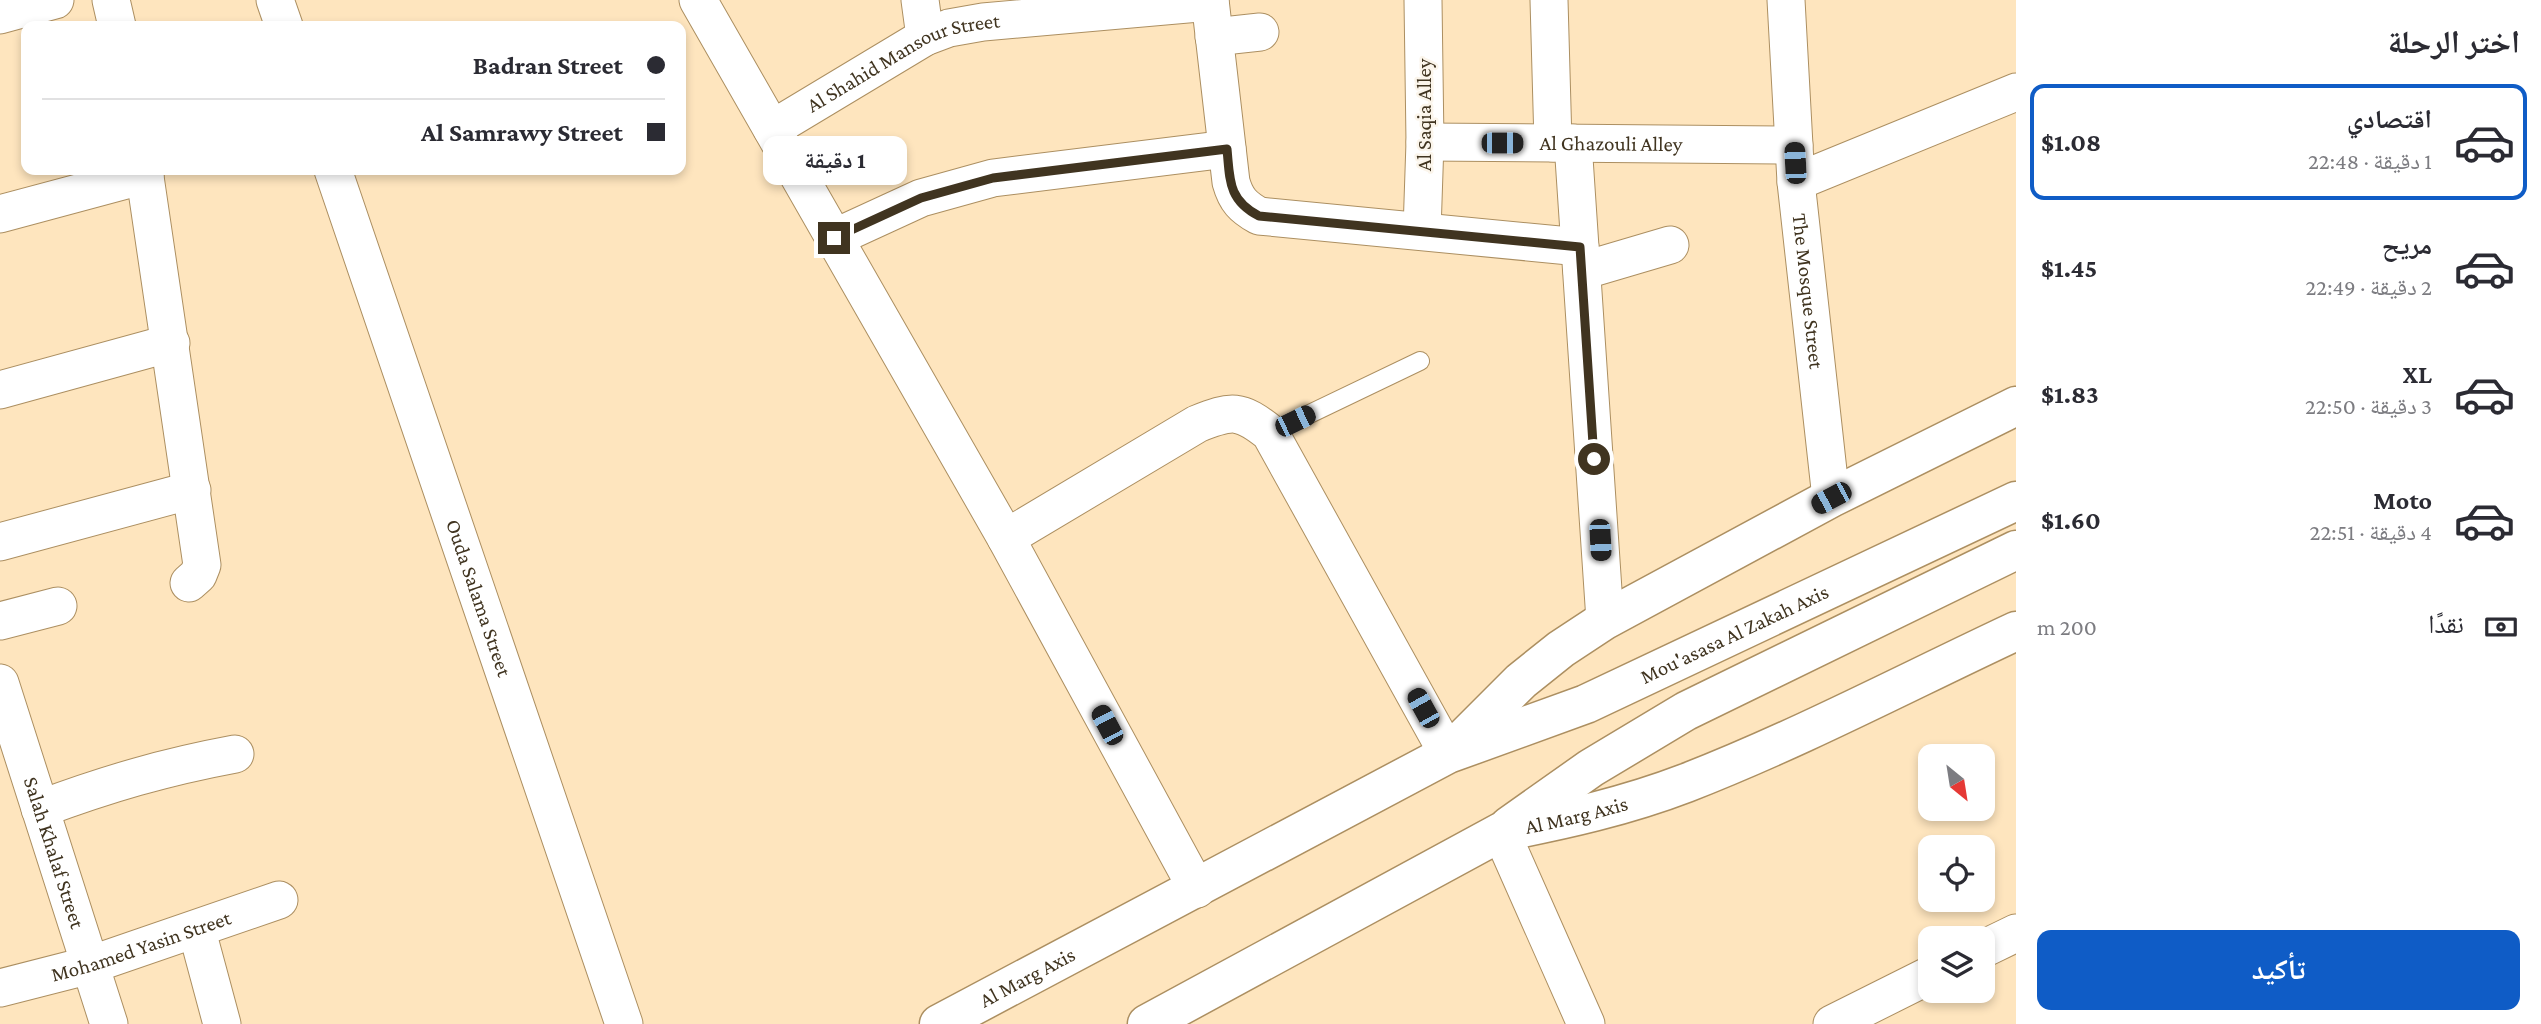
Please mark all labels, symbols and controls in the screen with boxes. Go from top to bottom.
street label: Al Shahid Mansour Street [802,8,1002,117]
text: اختر الرحلة [2388,24,2520,60]
text: Badran Street [473,51,623,80]
street label: Al Saqia Alley [1412,58,1436,171]
text: اقتصادي [2347,105,2432,134]
icon: car [2453,111,2516,174]
text: Al Samrawy Street [421,118,623,147]
text: $1.08 [2041,128,2101,157]
street label: Al Ghazouli Alley [1539,131,1683,156]
car [1482,133,1524,154]
callout: 1 دقيقة [762,136,906,186]
car [1784,141,1807,185]
text: 1 دقيقة [804,147,866,173]
text: 1 دقيقة · 22:48 [2308,148,2432,174]
street label: The Mosque Street [1788,212,1829,371]
route end [818,222,850,254]
text: مريح [2382,231,2432,260]
icon: car [2453,237,2516,300]
text: $1.45 [2041,254,2097,283]
text: 2 دقيقة · 22:49 [2306,274,2432,300]
text: XL [2403,360,2432,389]
icon: car [2453,363,2516,426]
text: $1.83 [2041,380,2099,409]
text: 3 دقيقة · 22:50 [2305,393,2432,419]
car [1272,402,1319,440]
route start [1578,443,1610,475]
car [1808,479,1855,517]
text: Moto [2373,486,2432,515]
icon: car [2453,489,2516,552]
text: $1.60 [2041,506,2101,535]
street label: Ouda Salama Street [441,516,517,681]
car [1589,518,1612,562]
text: 4 دقيقة · 22:51 [2310,519,2432,545]
street label: Mou'asasa Al Zakah Axis [1636,579,1832,689]
icon: cash [2482,608,2520,646]
text: نقدًا [2428,610,2464,639]
text: 200 m [2037,614,2097,640]
car [1404,685,1443,731]
car [1088,702,1127,748]
north arrow [1918,744,1995,821]
map controls [1918,744,1995,1003]
street label: Salah Khalaf Street [19,774,90,932]
street label: Al Marg Axis [1523,791,1631,839]
button: locate [1918,835,1995,912]
street label: Mohamed Yasin Street [48,905,235,986]
button: layers [1918,926,1995,1003]
button: تأكيد [2037,930,2520,1010]
street label: Al Marg Axis [975,942,1079,1012]

